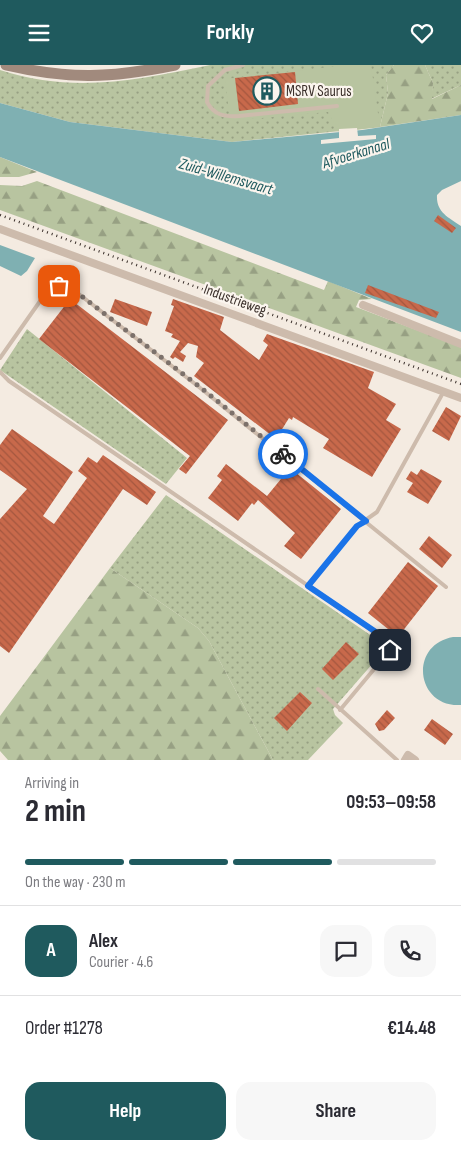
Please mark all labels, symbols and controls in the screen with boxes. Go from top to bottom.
icon: menu [25,19,53,47]
text: Forkly [206,19,255,46]
icon: heart [408,19,436,47]
building icon: MSRV Saurus [252,76,282,106]
place label: MSRV Saurus [286,82,352,101]
water label: Afvoerkanaal [319,134,393,174]
water label: Zuid-Willemsvaart [176,154,276,200]
pin [38,265,80,307]
icon: bag [45,272,73,300]
street label: Industrieweg [201,280,269,320]
courier [258,429,308,479]
icon: bike [269,440,297,468]
pin [369,629,411,671]
icon: home [376,636,404,664]
text: Arriving in [25,774,79,793]
text: 09:53–09:58 [346,791,436,814]
text: 2 min [25,792,86,831]
text: On the way · 230 m [25,873,125,892]
button: chat [320,925,372,977]
button: phone [384,925,436,977]
text: Alex [89,930,118,953]
text: A [46,939,56,962]
text: Courier · 4.6 [89,953,153,972]
text: Order #1278 [25,1017,103,1040]
text: €14.48 [387,1017,436,1040]
button: Help [25,1082,226,1140]
button: Share [236,1082,436,1140]

